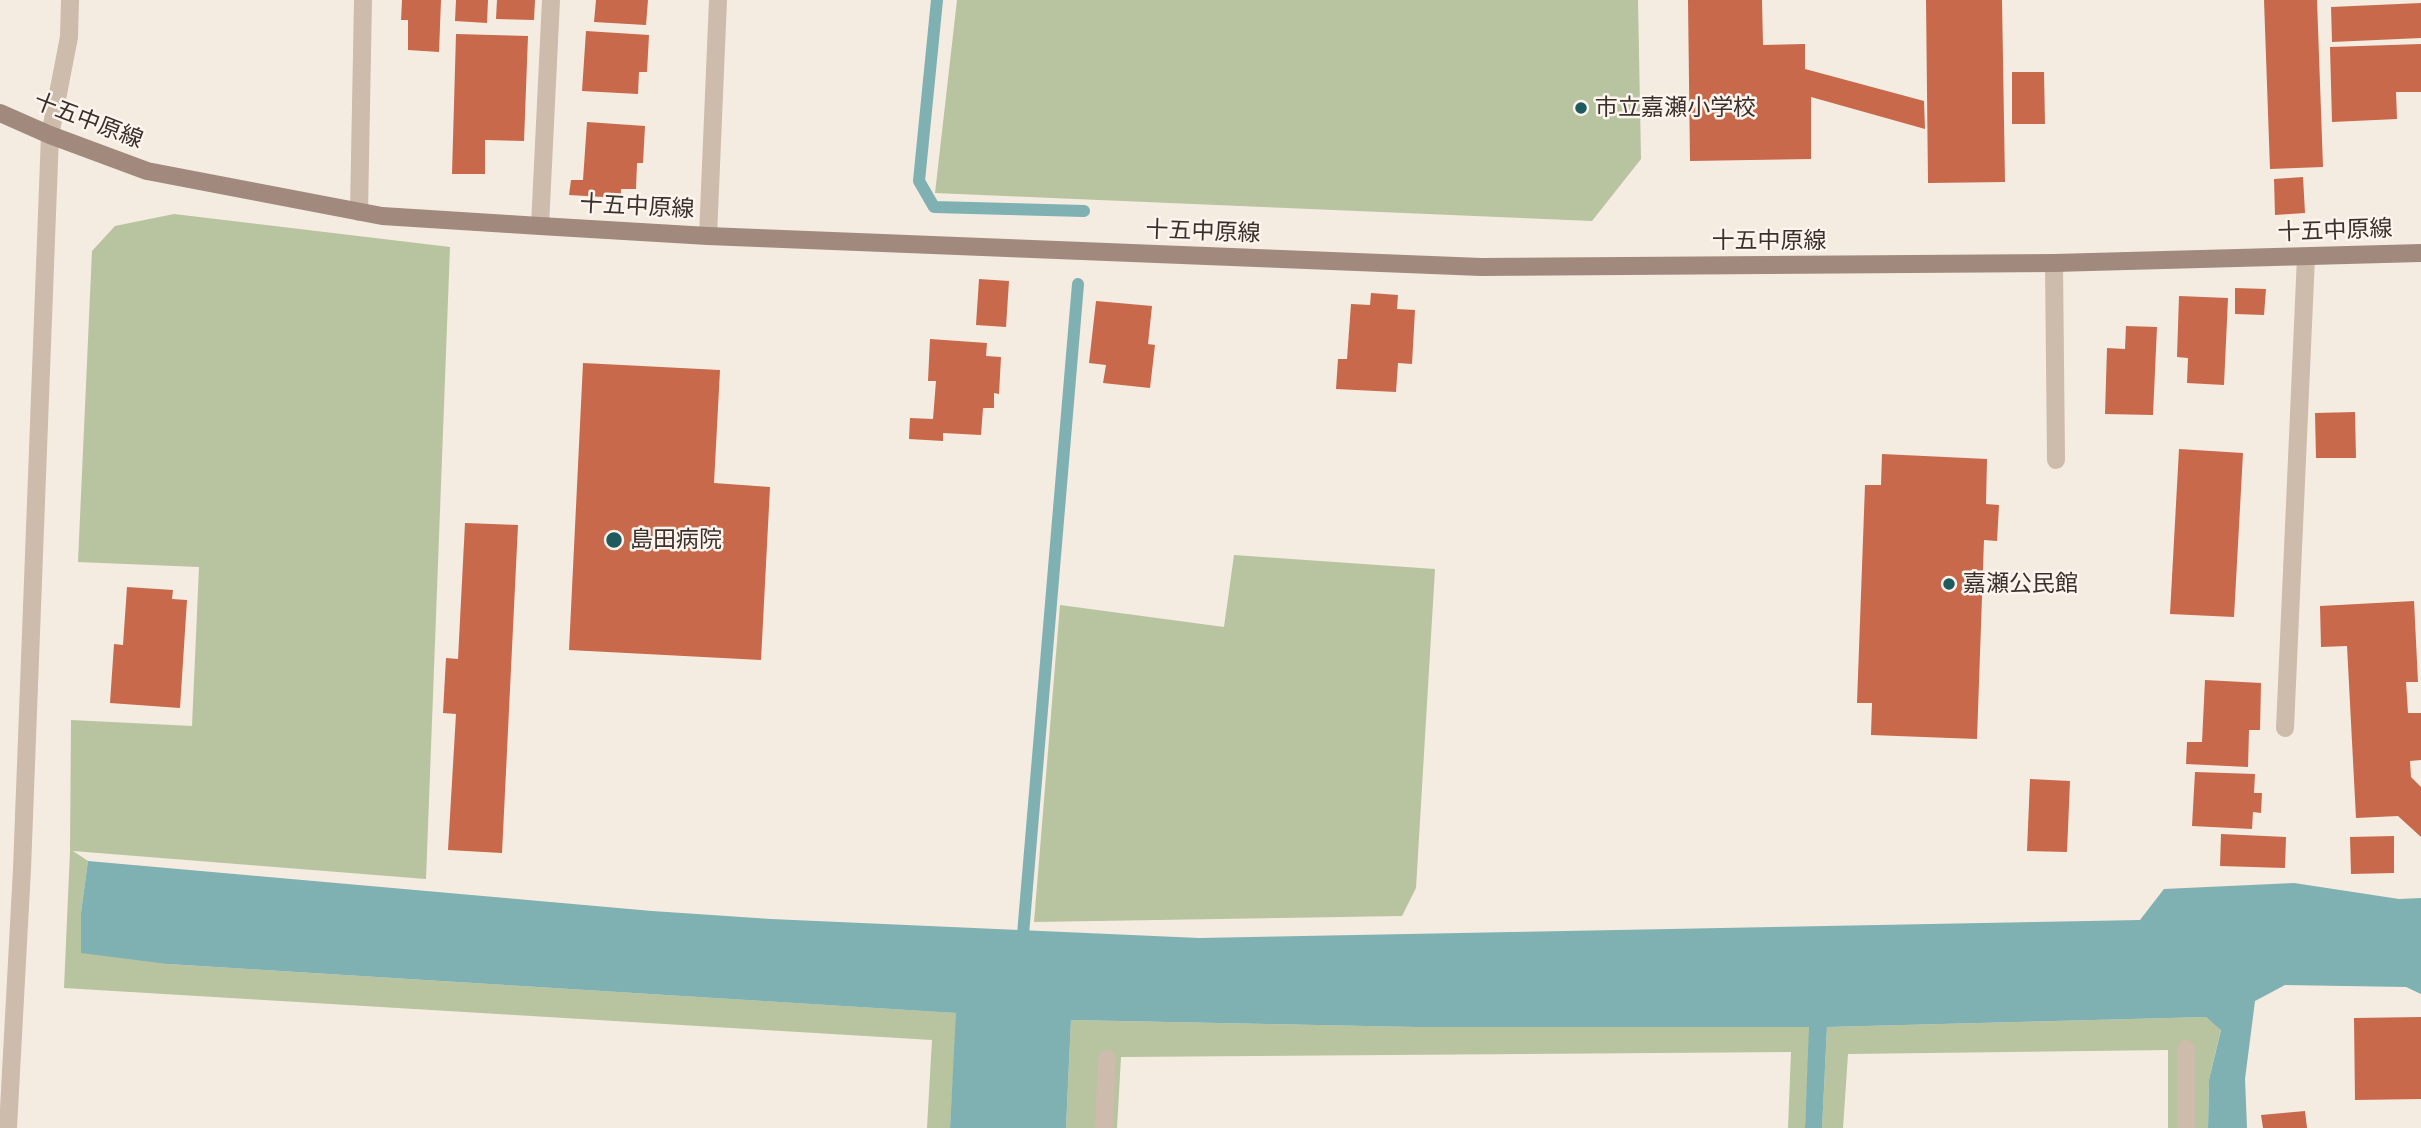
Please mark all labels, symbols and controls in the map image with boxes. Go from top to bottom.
street label: 十五中原線 [29,88,147,154]
place label: 市立嘉瀬小学校 [1595,94,1756,122]
marker: 市立嘉瀬小学校 [1573,100,1589,116]
street label: 十五中原線 [579,190,695,224]
street label: 十五中原線 [2277,215,2393,247]
street label: 十五中原線 [1145,216,1261,248]
street label: 十五中原線 [1712,227,1826,255]
place label: 島田病院 [630,526,722,554]
marker: 島田病院 [604,530,624,550]
place label: 嘉瀬公民館 [1963,570,2078,598]
marker: 嘉瀬公民館 [1941,576,1957,592]

